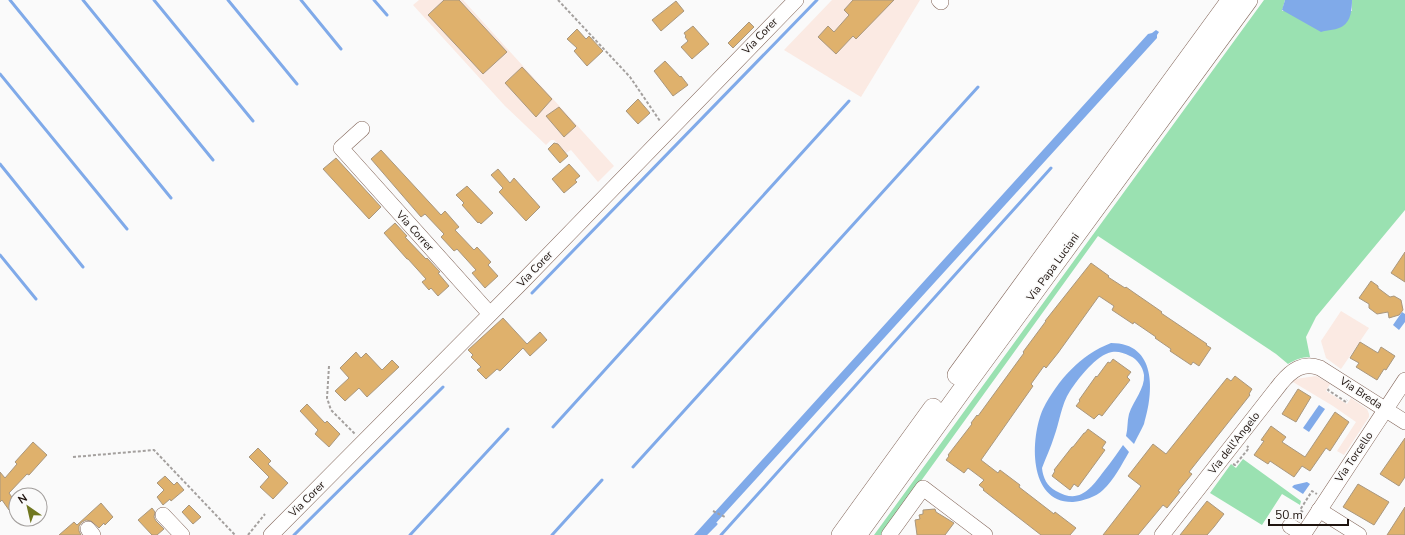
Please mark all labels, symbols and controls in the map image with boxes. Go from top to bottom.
street label: Via Corer [738,14,781,58]
street label: Via Correr [392,207,437,254]
street label: Via Papa Luciani [1023,230,1083,305]
street label: Via Corer [513,247,556,291]
street label: Via Breda [1336,373,1385,413]
street label: Via dell'Angelo [1204,409,1263,478]
street label: Via Torcello [1331,429,1376,486]
street label: Via Corer [285,478,328,521]
north arrow [8,487,48,527]
text: N [15,491,30,508]
scale bar [1269,501,1348,527]
text: 50 m [1275,507,1303,523]

